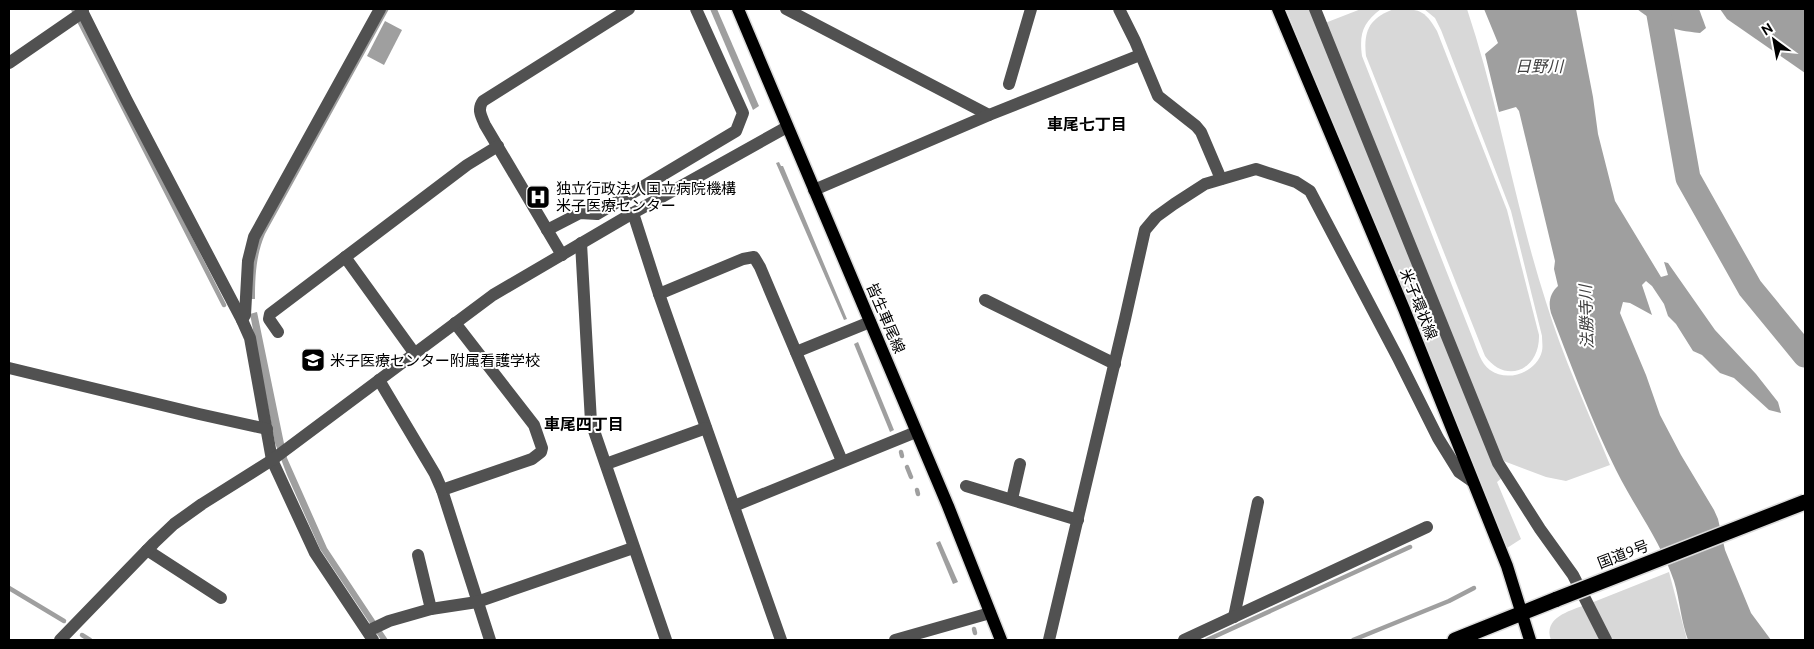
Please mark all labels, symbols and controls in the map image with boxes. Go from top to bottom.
north arrow [1749,15,1799,65]
text: N [1758,19,1776,39]
water label: 日野川 [1515,57,1565,75]
district label: 車尾七丁目 [1047,115,1127,133]
place label: 独立行政法人国立病院機構 米子医療センター [556,180,736,214]
hospital icon: 独立行政法人国立病院機構 米子医療センター [525,184,551,210]
street label: 米子環状線 [1397,266,1441,342]
street label: 皆生車尾線 [864,280,908,356]
water label: 法勝寺川 [1576,283,1596,349]
school or university icon: 米子医療センター附属看護学校 [300,347,326,373]
place label: 米子医療センター附属看護学校 [330,352,540,369]
district label: 車尾四丁目 [544,415,624,433]
street label: 国道9号 [1595,536,1651,572]

